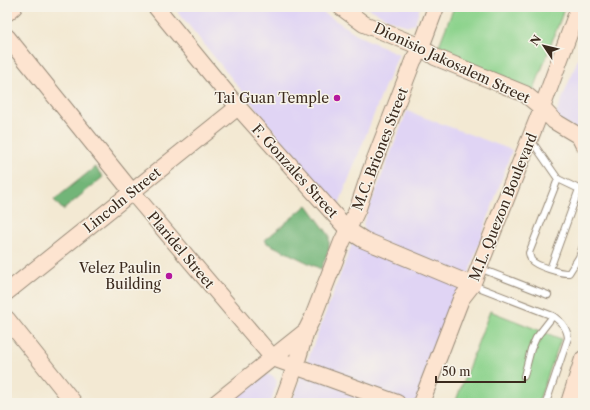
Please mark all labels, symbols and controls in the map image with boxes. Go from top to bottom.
street label: Dionisio Jakosalem Street [371,19,533,107]
north arrow [524,26,564,66]
text: N [527,32,545,48]
street label: M.C. Briones Street [348,85,412,213]
place label: Tai Guan Temple [214,89,329,107]
marker: Tai Guan Temple [332,93,342,103]
street label: F. Gonzales Street [248,120,342,222]
street label: M.L. Quezon Boulevard [465,130,541,284]
street label: Lincoln Street [80,163,164,237]
street label: Plaridel Street [144,208,218,292]
place label: Velez Paulin Building [78,259,162,293]
marker: Velez Paulin Building [164,271,174,281]
scale bar [436,358,525,384]
text: 50 m [442,364,471,379]

